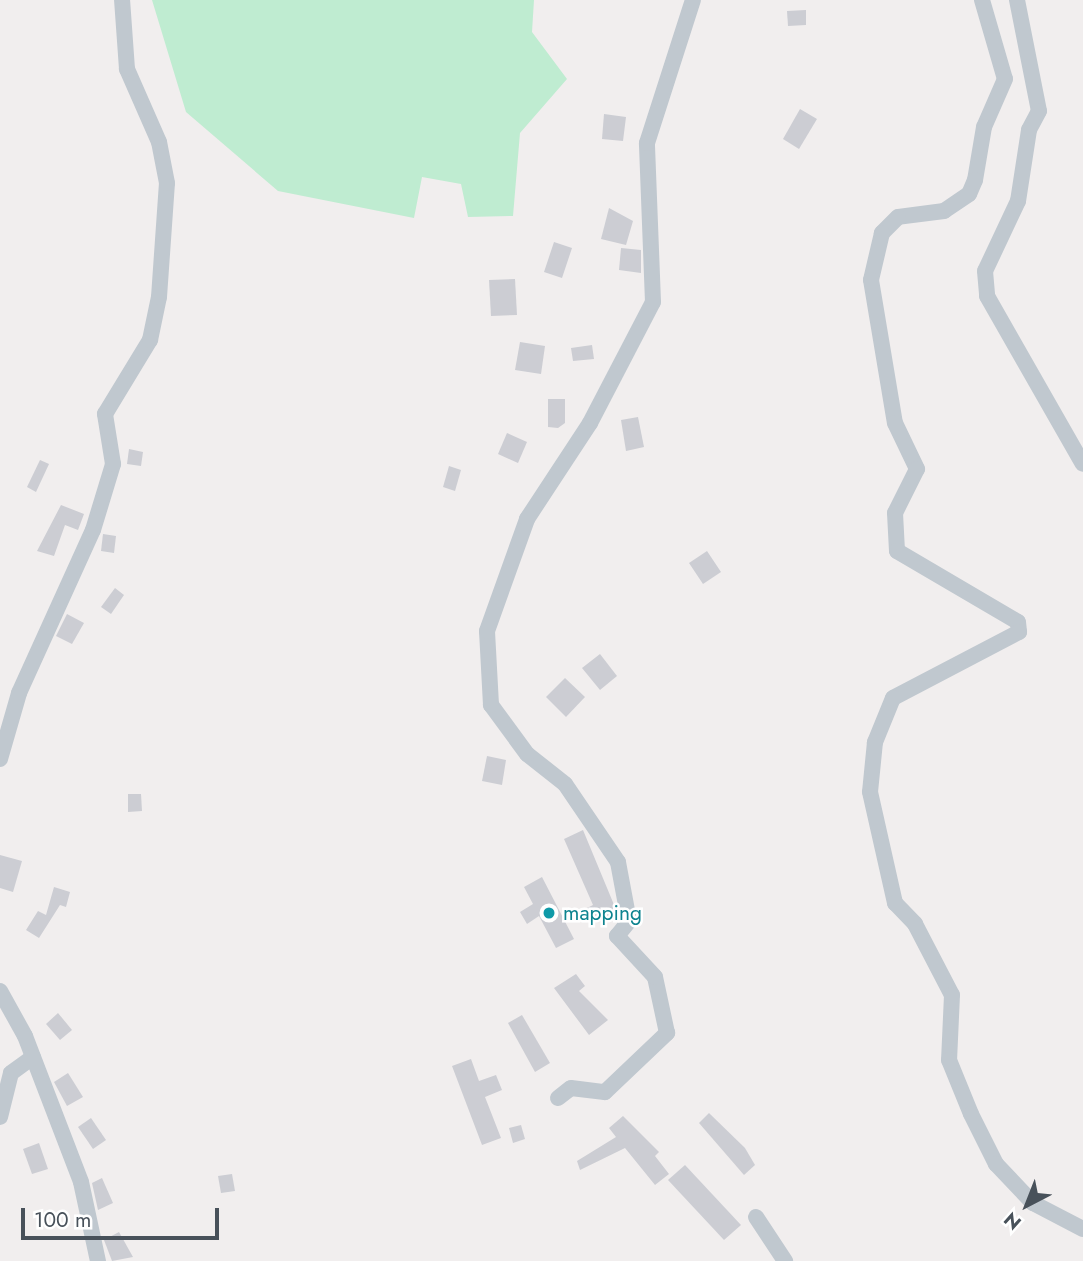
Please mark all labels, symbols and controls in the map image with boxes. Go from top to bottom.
place label: mapping [563,900,642,926]
marker: mapping [541,905,557,921]
north arrow [992,1170,1062,1240]
scale bar [24,1194,222,1238]
text: 100 m [34,1205,91,1235]
text: N [998,1206,1027,1236]

